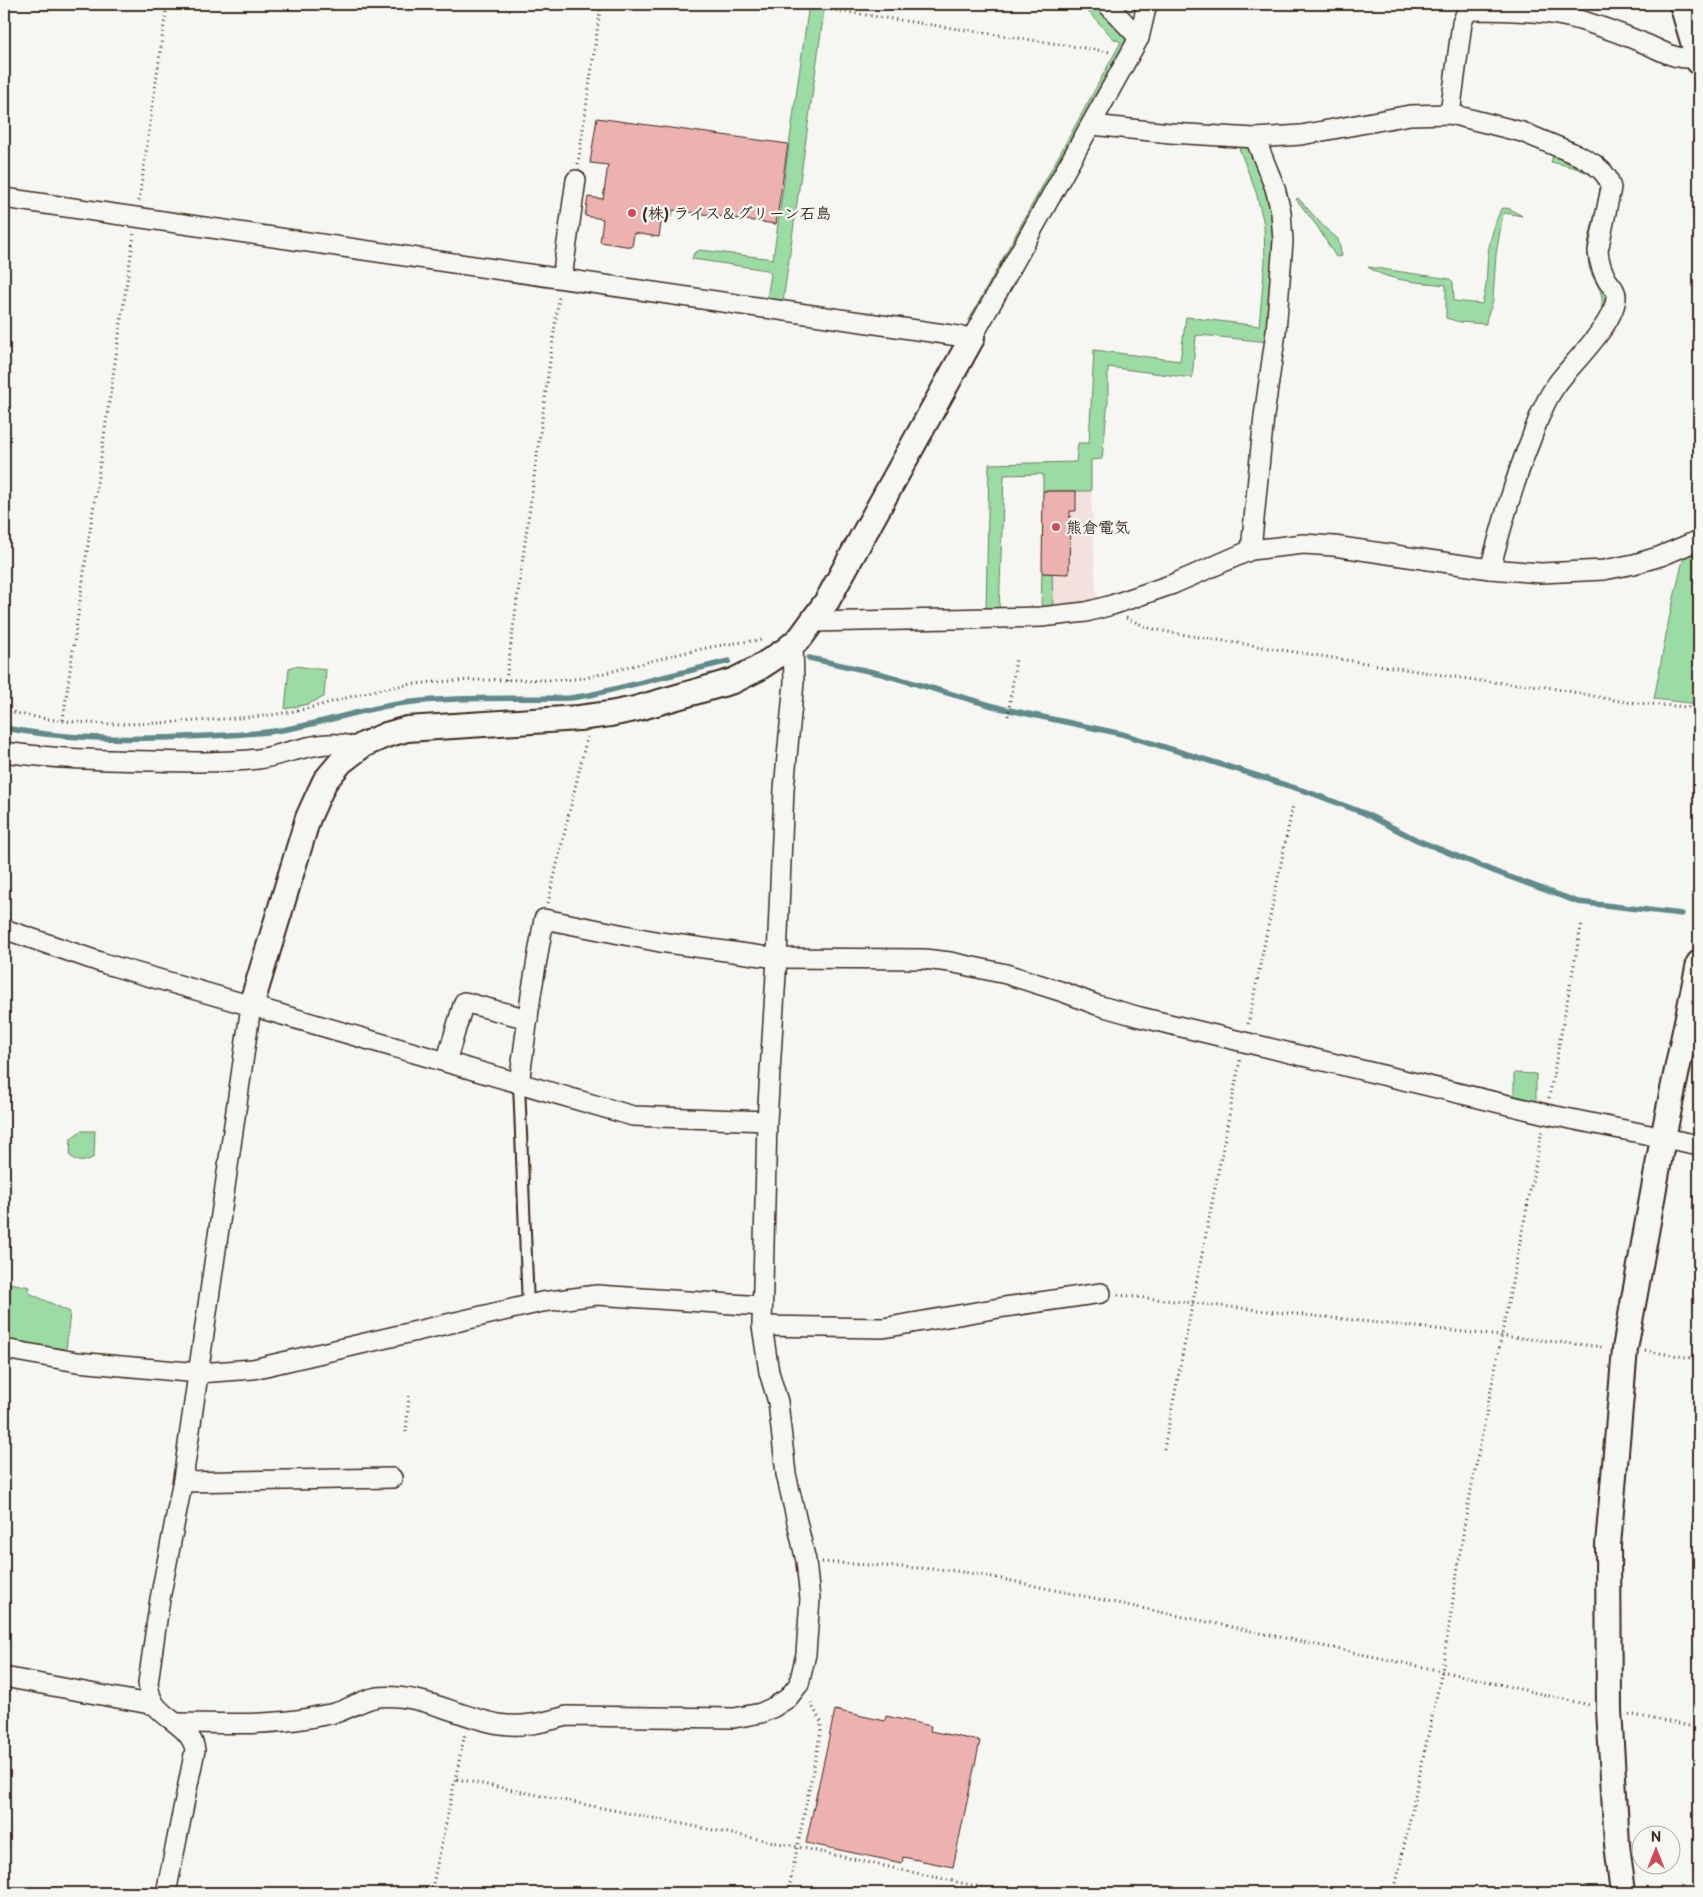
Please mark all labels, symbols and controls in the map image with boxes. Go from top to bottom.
place label: (株) ライス＆グリーン石島 [642,205,832,224]
marker: (株) ライス＆グリーン石島 [626,207,638,219]
place label: 熊倉電気 [1066,519,1130,538]
marker: 熊倉電気 [1050,521,1062,533]
north arrow [1630,1824,1680,1874]
text: N [1651,1829,1661,1846]

